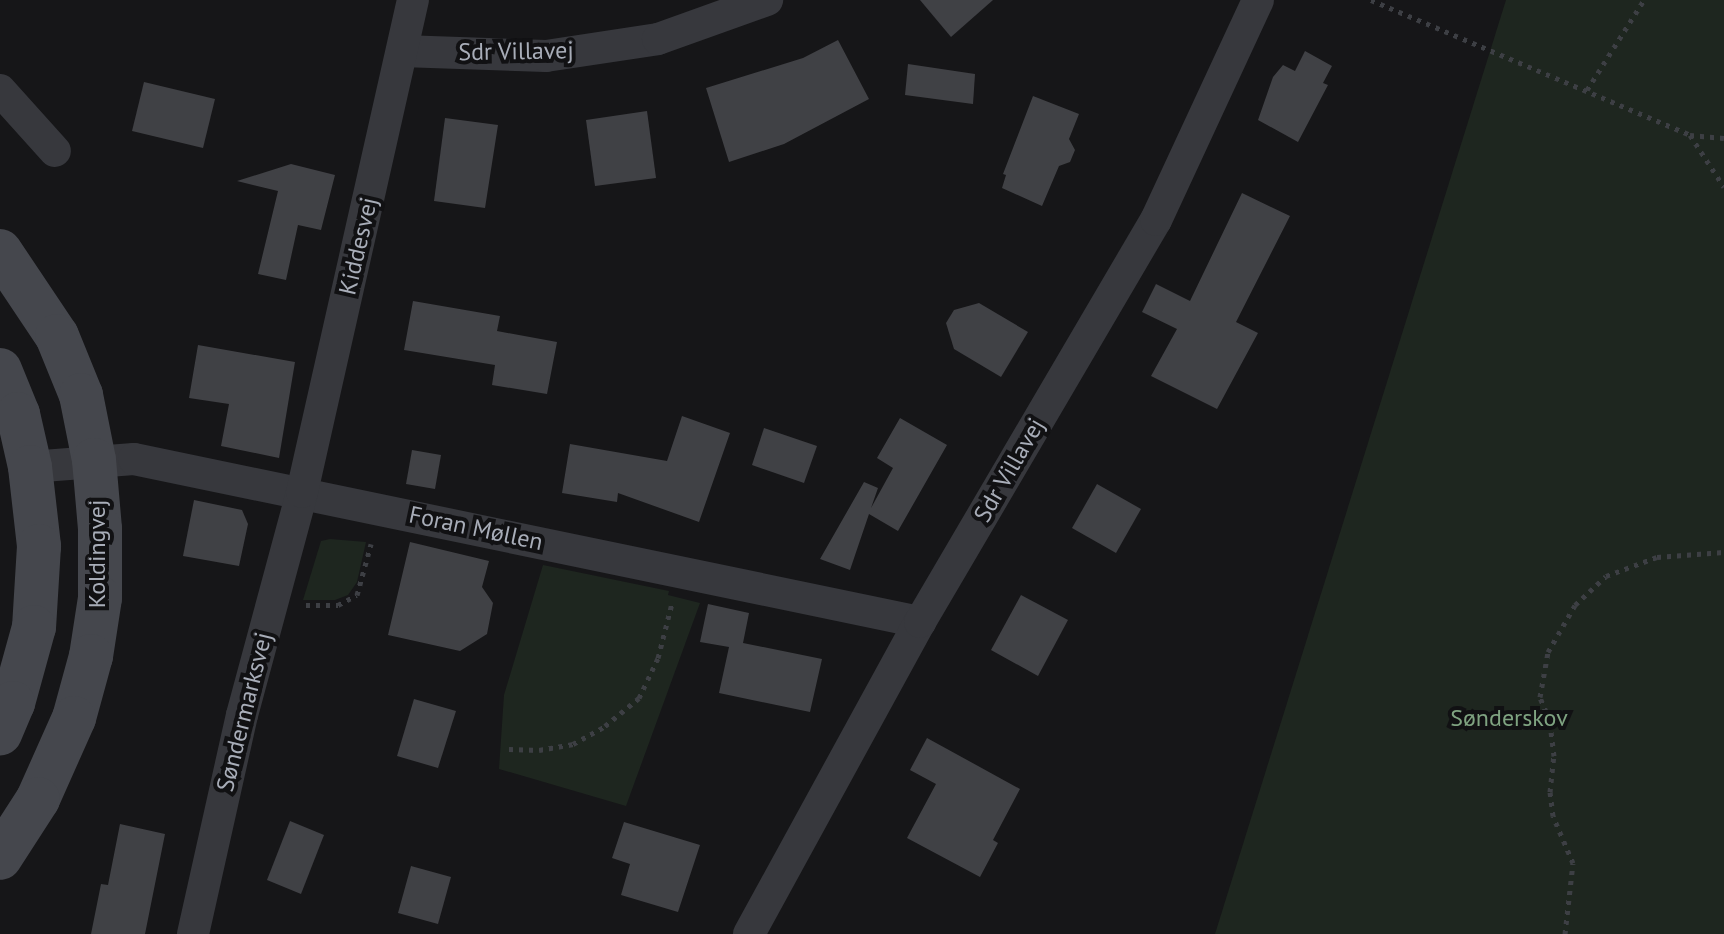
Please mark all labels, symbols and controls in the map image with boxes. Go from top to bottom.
street label: Sdr Villavej [458,36,574,66]
street label: Kiddesvej [333,194,383,298]
street label: Sdr Villavej [968,413,1050,527]
street label: Koldingvej [83,500,111,608]
street label: Foran Møllen [406,500,546,556]
street label: Søndermarksvej [210,629,278,795]
park label: Sønderskov [1450,704,1568,732]

